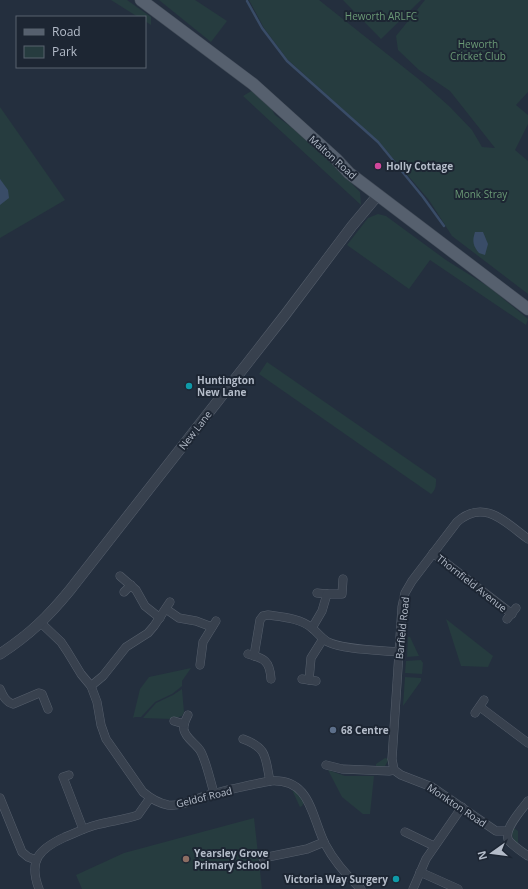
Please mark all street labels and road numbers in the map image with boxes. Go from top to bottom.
street label: Malton Road [306,132,360,182]
street label: New Lane [175,407,215,452]
street label: Thornfield Avenue [434,551,510,615]
street label: Barfield Road [392,596,412,660]
street label: Monkton Road [425,780,489,830]
street label: Geldof Road [174,783,234,811]

